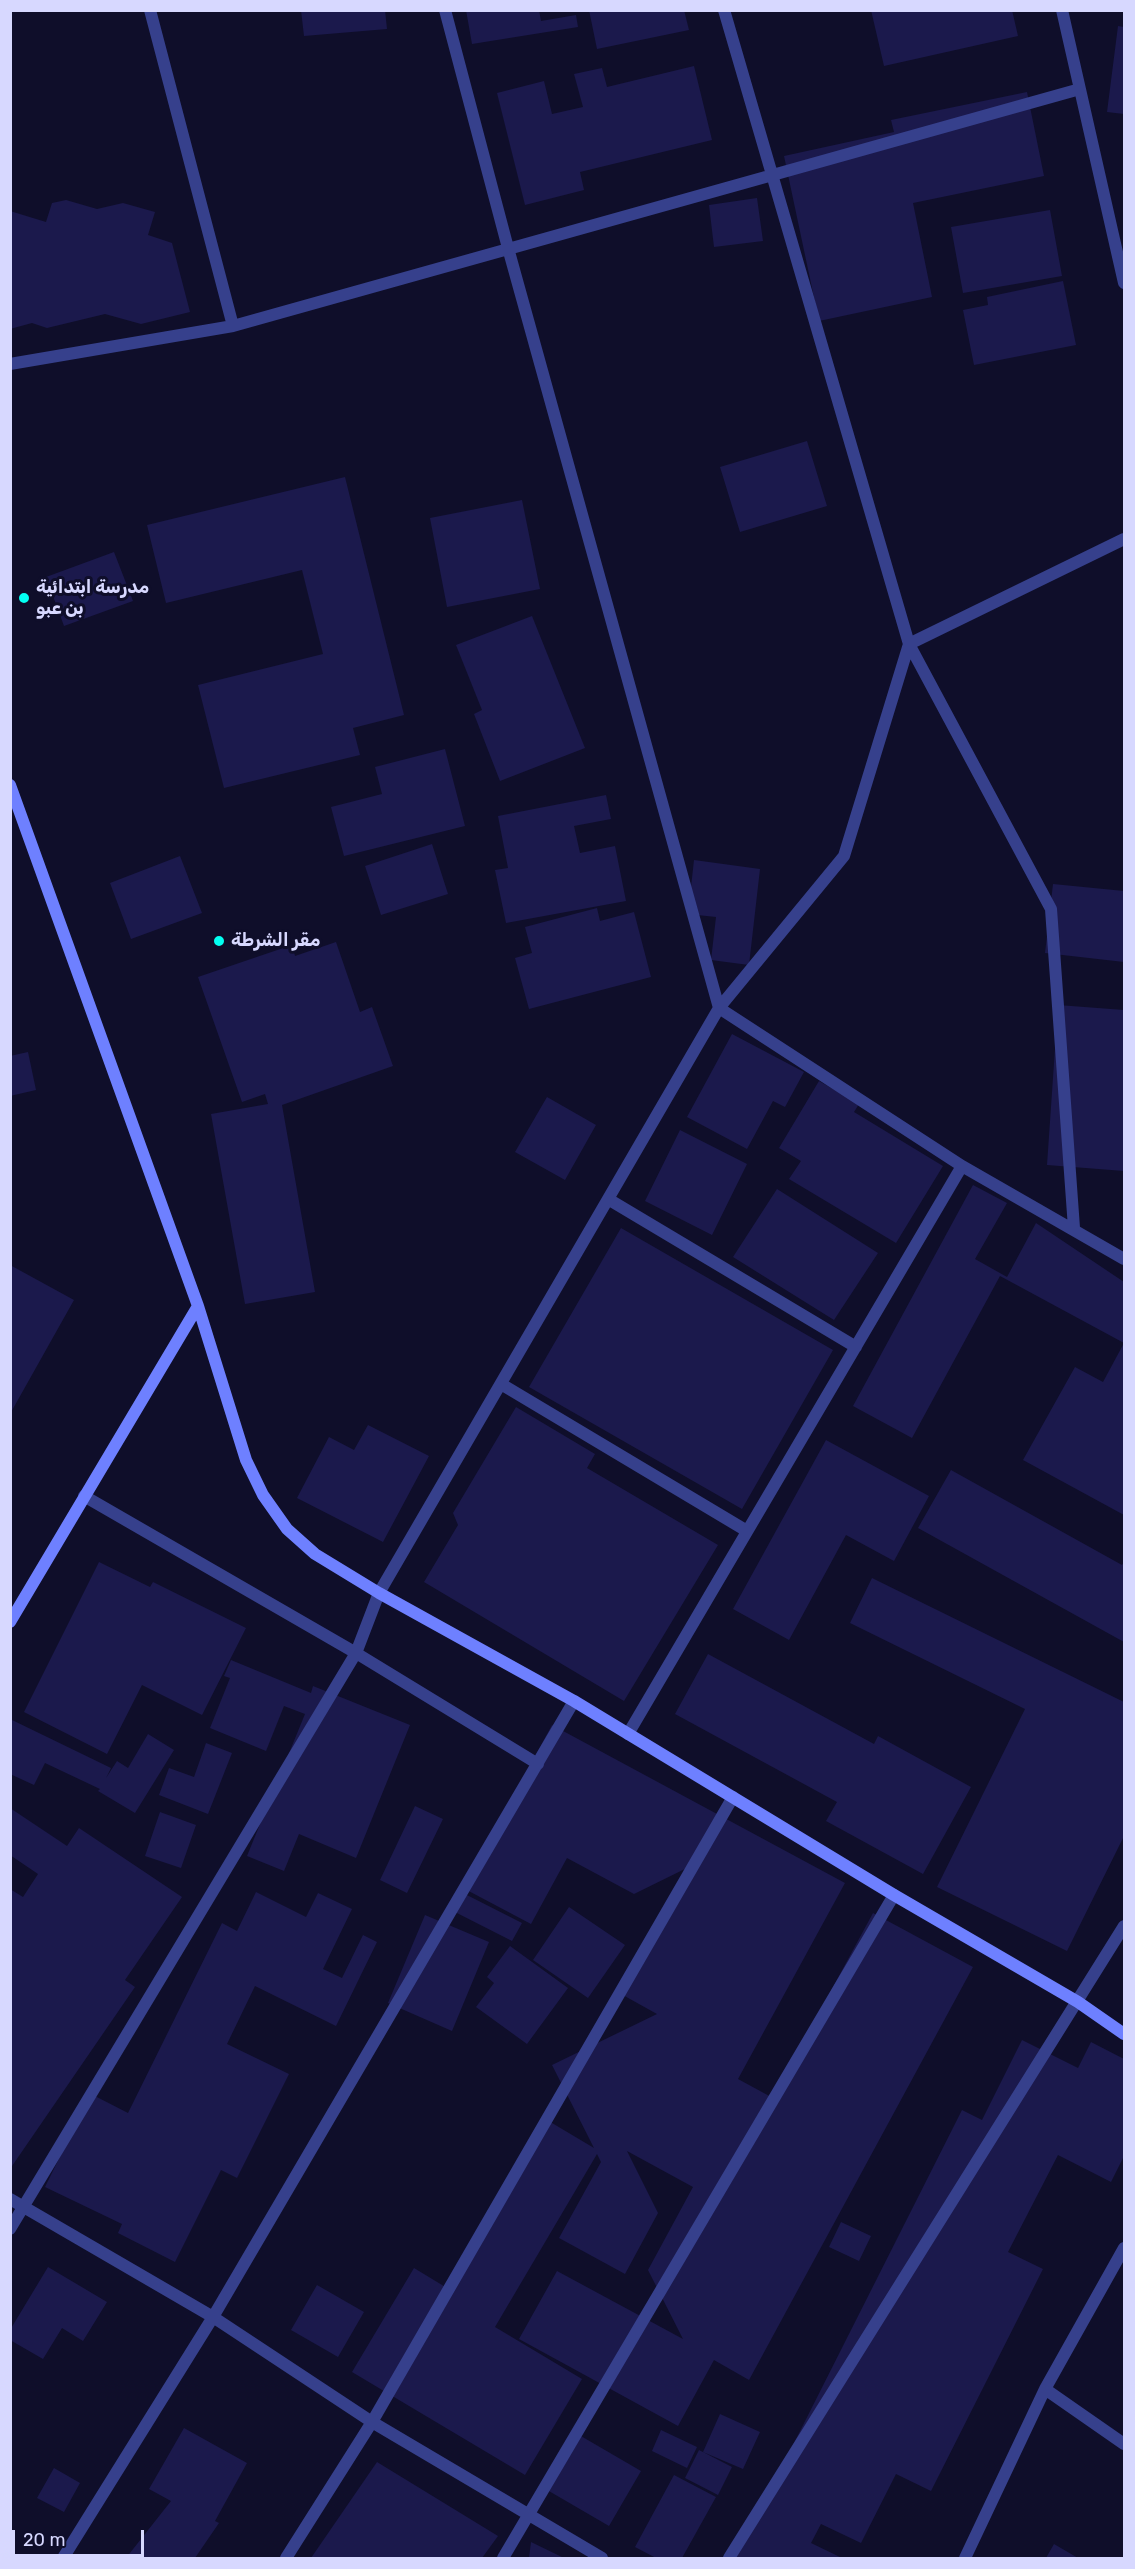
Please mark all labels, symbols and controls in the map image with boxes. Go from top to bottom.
place label: مدرسة ابتدائية بن عبو [36,577,149,620]
marker: مدرسة ابتدائية بن عبو [17,591,31,605]
place label: مقر الشرطة [231,930,320,952]
marker: مقر الشرطة [212,934,226,948]
scale bar [15,2518,147,2556]
text: 20 m [23,2529,65,2551]

